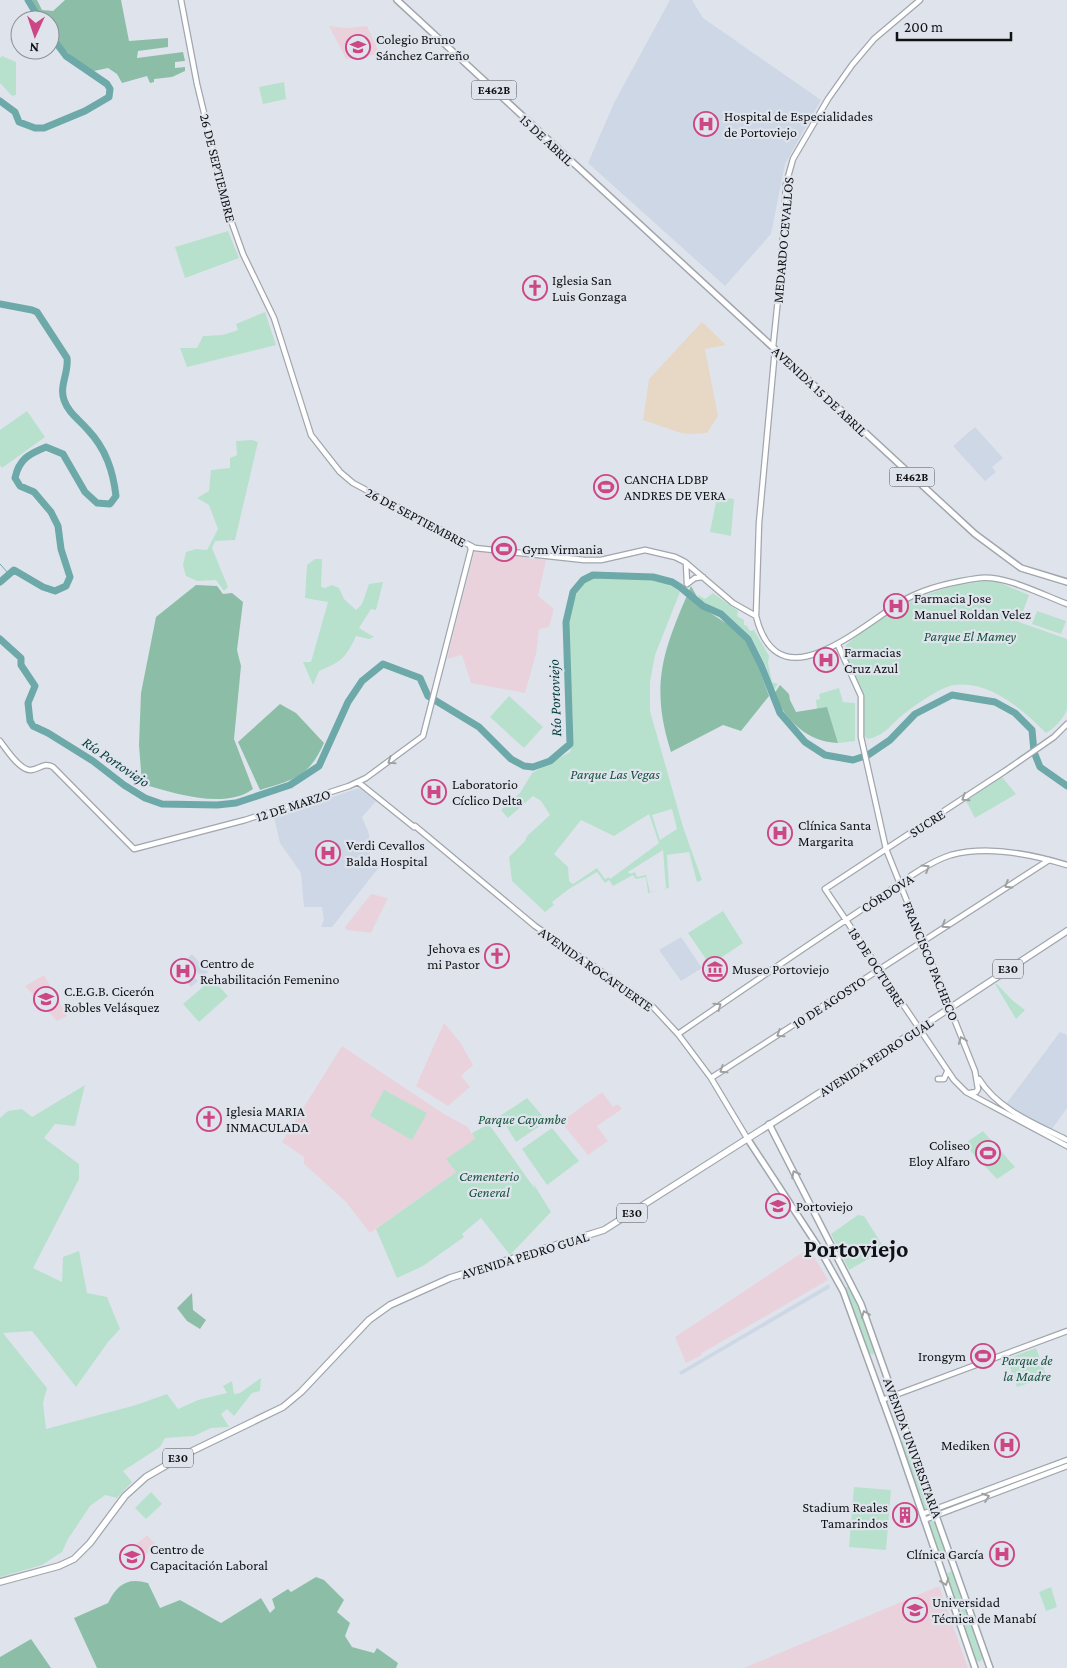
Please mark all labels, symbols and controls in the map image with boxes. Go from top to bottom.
north arrow [10,10,60,60]
scale bar [897,10,1011,42]
text: 200 m [904,19,943,35]
place label: Colegio Bruno Sánchez Carreño [376,31,470,63]
school or university icon: Colegio Bruno Sánchez Carreño [345,34,371,60]
text: N [29,40,40,56]
road number: E462B [472,80,516,100]
place label: Hospital de Especialidades de Portoviejo [724,108,873,141]
street label: 15 DE ABRIL [517,111,577,169]
hospital icon: Hospital de Especialidades de Portoviejo [693,111,719,137]
street label: 26 DE SEPTIEMBRE [197,112,239,224]
street label: MEDARDO CEVALLOS [770,176,797,304]
place label: Iglesia San Luis Gonzaga [552,272,628,304]
church icon: Iglesia San Luis Gonzaga [522,275,548,301]
street label: AVENIDA 15 DE ABRIL [769,343,871,439]
road number: E462B [890,468,934,487]
place label: CANCHA LDBP ANDRES DE VERA [624,471,726,503]
sports icon: CANCHA LDBP ANDRES DE VERA [593,474,619,500]
street label: 26 DE SEPTIEMBRE [363,484,469,550]
sports icon: Gym Virmania [491,536,517,562]
place label: Gym Virmania [522,541,603,557]
place label: Farmacia Jose Manuel Roldan Velez [914,590,1031,622]
hospital icon: Farmacia Jose Manuel Roldan Velez [883,593,909,619]
park label: Parque El Mamey [924,628,1016,644]
place label: Farmacias Cruz Azul [844,644,901,676]
hospital icon: Farmacias Cruz Azul [813,647,839,673]
water label: Río Portoviejo [546,659,565,737]
water label: Río Portoviejo [79,734,153,791]
one-way arrow [387,755,396,764]
park label: Parque Las Vegas [570,766,660,782]
place label: Laboratorio Cíclico Delta [452,776,523,808]
hospital icon: Laboratorio Cíclico Delta [421,779,447,805]
street label: 12 DE MARZO [254,785,332,825]
one-way arrow [961,792,970,801]
street label: SUCRE [906,805,948,840]
place label: Clínica Santa Margarita [798,817,872,849]
hospital icon: Clínica Santa Margarita [767,820,793,846]
place label: Verdi Cevallos Balda Hospital [346,837,428,869]
hospital icon: Verdi Cevallos Balda Hospital [315,840,341,866]
one-way arrow [921,864,930,874]
street label: CÓRDOVA [858,870,916,916]
one-way arrow [1004,879,1013,888]
street label: FRANCISCO PACHECO [900,899,962,1023]
one-way arrow [941,919,951,928]
street label: AVENIDA ROCAFUERTE [536,923,657,1015]
street label: 18 DE OCTUBRE [845,924,909,1010]
place label: Jehova es mi Pastor [426,940,480,972]
church icon: Jehova es mi Pastor [484,943,510,969]
place label: Centro de Rehabilitación Femenino [200,955,339,987]
museum icon: Museo Portoviejo [702,956,728,982]
hospital icon: Centro de Rehabilitación Femenino [170,958,196,984]
road number: E30 [993,960,1023,979]
place label: Museo Portoviejo [732,961,829,978]
street label: 10 DE AGOSTO [789,972,869,1032]
place label: C.E.G.B. Cicerón Robles Velásquez [64,983,160,1015]
school or university icon: C.E.G.B. Cicerón Robles Velásquez [33,986,59,1012]
one-way arrow [712,1003,722,1012]
street label: AVENIDA PEDRO GUAL [816,1014,936,1100]
one-way arrow [777,1027,786,1037]
one-way arrow [958,1036,969,1045]
one-way arrow [720,1064,729,1073]
place label: Iglesia MARIA INMACULADA [226,1103,308,1135]
church icon: Iglesia MARIA INMACULADA [196,1106,222,1132]
park label: Parque Cayambe [478,1111,567,1127]
place label: Coliseo Eloy Alfaro [909,1137,970,1169]
sports icon: Coliseo Eloy Alfaro [975,1140,1001,1166]
park label: Cementerio General [459,1168,519,1200]
one-way arrow [791,1170,801,1179]
school or university icon: Portoviejo [765,1193,791,1219]
place label: Portoviejo [796,1198,853,1215]
road number: E30 [617,1204,647,1222]
street label: AVENIDA PEDRO GUAL [459,1228,591,1282]
district label: Portoviejo [804,1235,908,1263]
one-way arrow [861,1310,871,1319]
sports icon: Irongym [970,1343,996,1369]
place label: Irongym [918,1348,966,1364]
park label: Parque de la Madre [1001,1352,1053,1384]
street label: AVENIDA UNIVERSITARIA [880,1376,946,1520]
hospital icon: Mediken [994,1432,1020,1458]
place label: Mediken [941,1437,990,1453]
road number: E30 [163,1449,193,1468]
one-way arrow [981,1493,989,1503]
place label: Stadium Reales Tamarindos [803,1499,888,1531]
building icon: Stadium Reales Tamarindos [892,1502,918,1528]
place label: Centro de Capacitación Laboral [150,1541,268,1573]
hospital icon: Clínica García [989,1541,1015,1567]
school or university icon: Centro de Capacitación Laboral [119,1544,145,1570]
place label: Clínica García [906,1546,985,1562]
one-way arrow [940,1577,950,1586]
place label: Universidad Técnica de Manabí [932,1594,1037,1626]
school or university icon: Universidad Técnica de Manabí [902,1597,928,1623]

